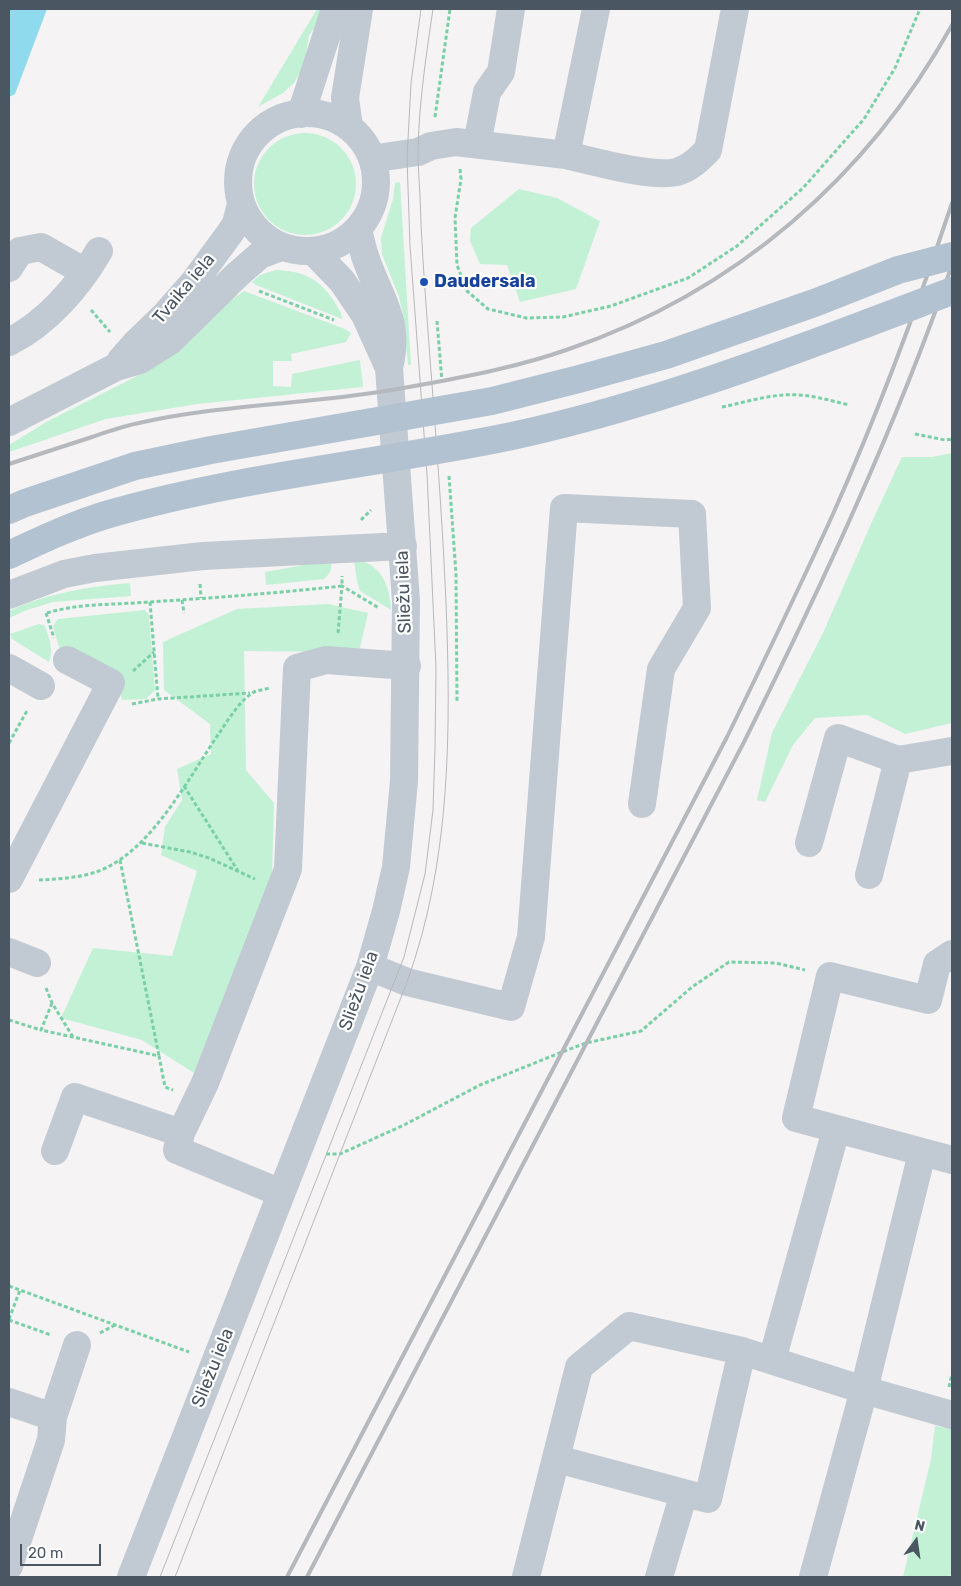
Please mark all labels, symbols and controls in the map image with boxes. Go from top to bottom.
street label: Tvaika iela [148,249,220,329]
place label: Daudersala [434,271,536,293]
marker: Daudersala [418,276,430,288]
street label: Sliežu iela [392,550,416,634]
street label: Sliežu iela [335,948,383,1034]
street label: Sliežu iela [187,1325,239,1411]
north arrow [891,1516,941,1566]
text: N [913,1516,927,1535]
scale bar [22,1534,104,1566]
text: 20 m [28,1544,63,1562]

